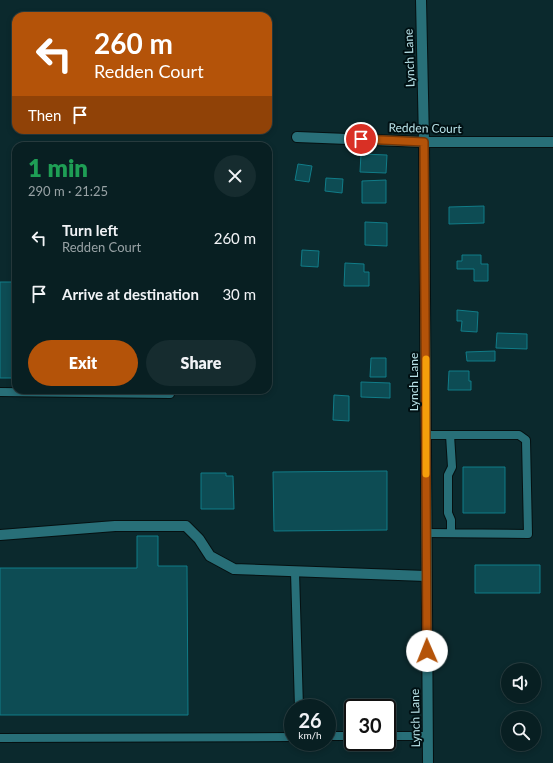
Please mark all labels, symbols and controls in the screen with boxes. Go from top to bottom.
text: 260 m [94,26,173,60]
icon: left [28,28,80,80]
street label: Lynch Lane [400,28,418,88]
text: Redden Court [94,60,204,82]
icon: arrive [69,104,91,126]
text: Then [28,106,61,124]
street label: Redden Court [388,120,462,136]
pin [344,122,378,156]
icon: arrive [350,128,372,150]
text: 1 min [28,153,88,182]
button: close [214,155,256,197]
text: 290 m · 21:25 [28,183,108,199]
text: Turn left [62,221,118,239]
icon: left [28,227,50,249]
text: 260 m [214,229,256,247]
text: Redden Court [62,239,141,255]
icon: arrive [28,283,50,305]
text: Arrive at destination [62,285,199,303]
text: 30 m [222,285,256,303]
button: Exit [28,340,138,386]
button: Share [146,340,256,386]
street label: Lynch Lane [406,353,421,411]
position arrow [406,630,448,672]
map controls [501,663,541,751]
button: sound [501,663,541,703]
street label: Lynch Lane [407,689,423,747]
speed limit sign: 30 [344,699,396,751]
text: 26 [298,708,322,732]
button: search [501,711,541,751]
text: km/h [298,729,322,741]

